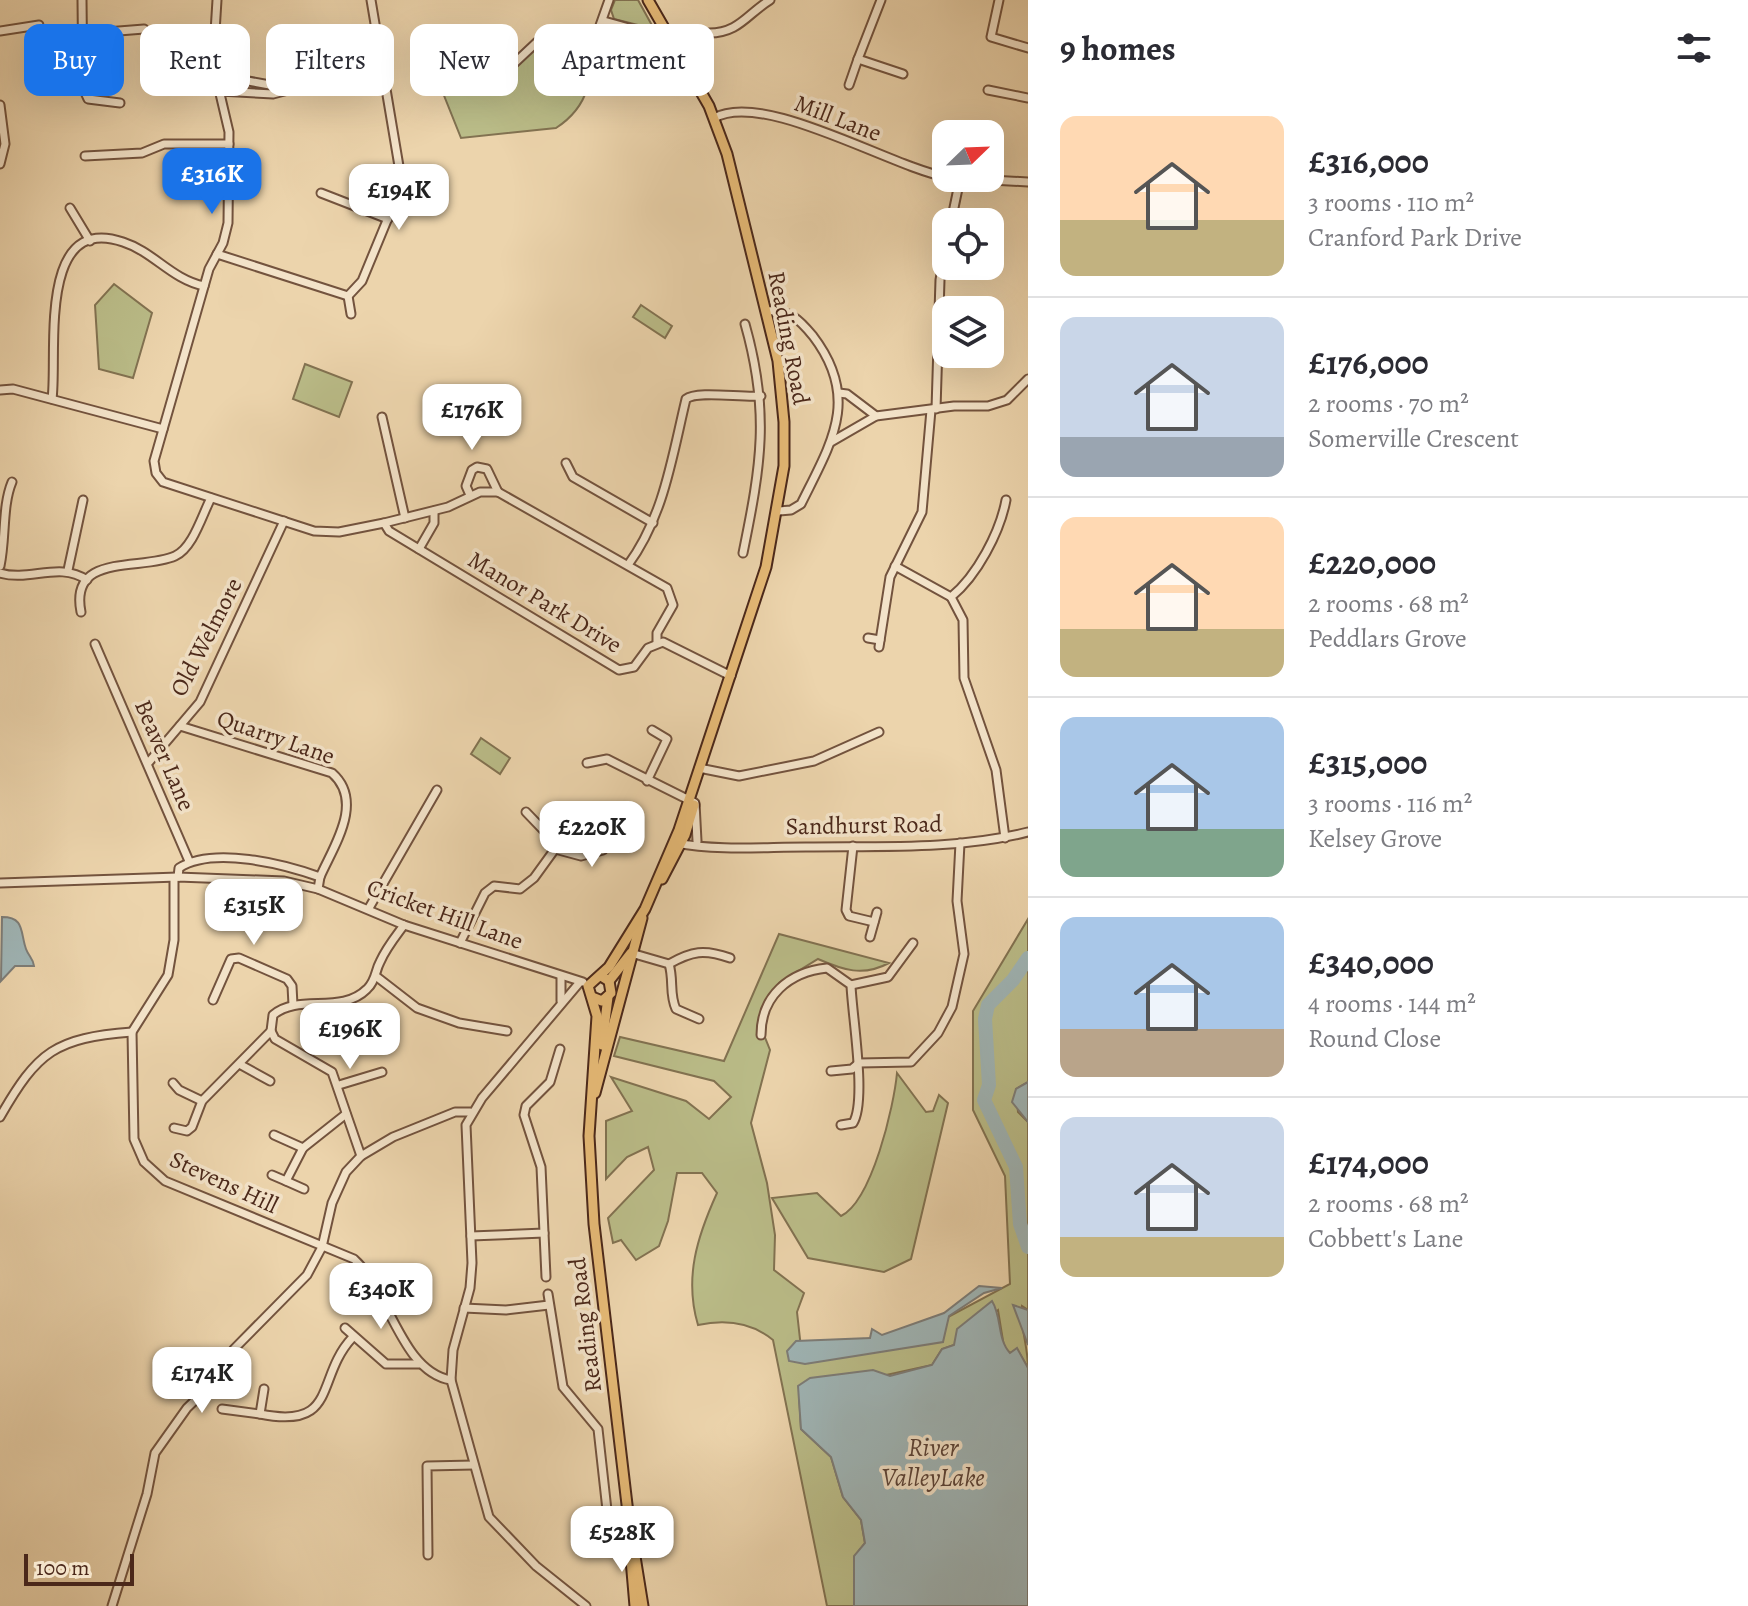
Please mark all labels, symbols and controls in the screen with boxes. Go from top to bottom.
chip: Buy [24,24,124,96]
chip: Rent [140,24,250,96]
chip: Filters [266,24,394,96]
chip: New [410,24,518,96]
chip: Apartment [534,24,714,96]
text: 9 homes [1060,25,1176,72]
icon: filters [1672,26,1716,70]
street label: Mill Lane [790,87,886,149]
north arrow [932,120,1004,192]
map controls [932,120,1004,368]
text: £316,000 [1308,138,1429,185]
pin: £316K [156,148,268,216]
icon: home [1124,148,1220,244]
text: £316K [180,156,244,191]
pin: £194K [343,164,455,232]
text: £194K [367,172,431,207]
text: 3 rooms · 110 m² [1308,185,1474,220]
button: locate [932,208,1004,280]
text: Cranford Park Drive [1308,220,1522,255]
street label: Reading Road [760,268,818,408]
button: layers [932,296,1004,368]
text: £176,000 [1308,339,1429,386]
icon: home [1124,349,1220,445]
pin: £176K [416,384,528,452]
text: 2 rooms · 70 m² [1308,386,1469,421]
text: £176K [440,392,504,427]
text: Somerville Crescent [1308,421,1519,456]
text: £220,000 [1308,539,1436,586]
street label: Manor Park Drive [462,543,628,661]
icon: home [1124,549,1220,645]
street label: Old Welmore [162,572,250,702]
text: 2 rooms · 68 m² [1308,586,1469,621]
text: Peddlars Grove [1308,621,1467,656]
street label: Beaver Lane [127,695,203,815]
street label: Quarry Lane [213,702,339,772]
text: £315,000 [1308,739,1427,786]
icon: home [1124,749,1220,845]
text: 3 rooms · 116 m² [1308,786,1472,821]
pin: £220K [536,801,648,869]
street label: Sandhurst Road [785,808,943,842]
text: £220K [558,809,626,844]
text: Kelsey Grove [1308,821,1442,856]
street label: Cricket Hill Lane [363,871,527,957]
pin: £315K [198,879,310,947]
text: £315K [223,887,285,922]
text: £340,000 [1308,939,1434,986]
icon: home [1124,949,1220,1045]
text: 4 rooms · 144 m² [1308,986,1476,1021]
pin: £196K [294,1003,406,1071]
text: £196K [318,1011,382,1046]
text: Round Close [1308,1021,1441,1056]
text: £174,000 [1308,1139,1429,1186]
street label: Stevens Hill [165,1143,284,1221]
icon: home [1124,1149,1220,1245]
text: 2 rooms · 68 m² [1308,1186,1469,1221]
text: Cobbett's Lane [1308,1221,1463,1256]
street label: Reading Road [561,1256,609,1394]
pin: £340K [325,1263,437,1331]
text: £340K [347,1271,415,1306]
pin: £174K [146,1347,258,1415]
text: £174K [170,1355,234,1390]
water label: River ValleyLake [881,1430,985,1495]
pin: £528K [566,1506,678,1574]
text: £528K [589,1514,655,1549]
scale bar [24,1550,134,1586]
text: 100 m [36,1553,90,1583]

